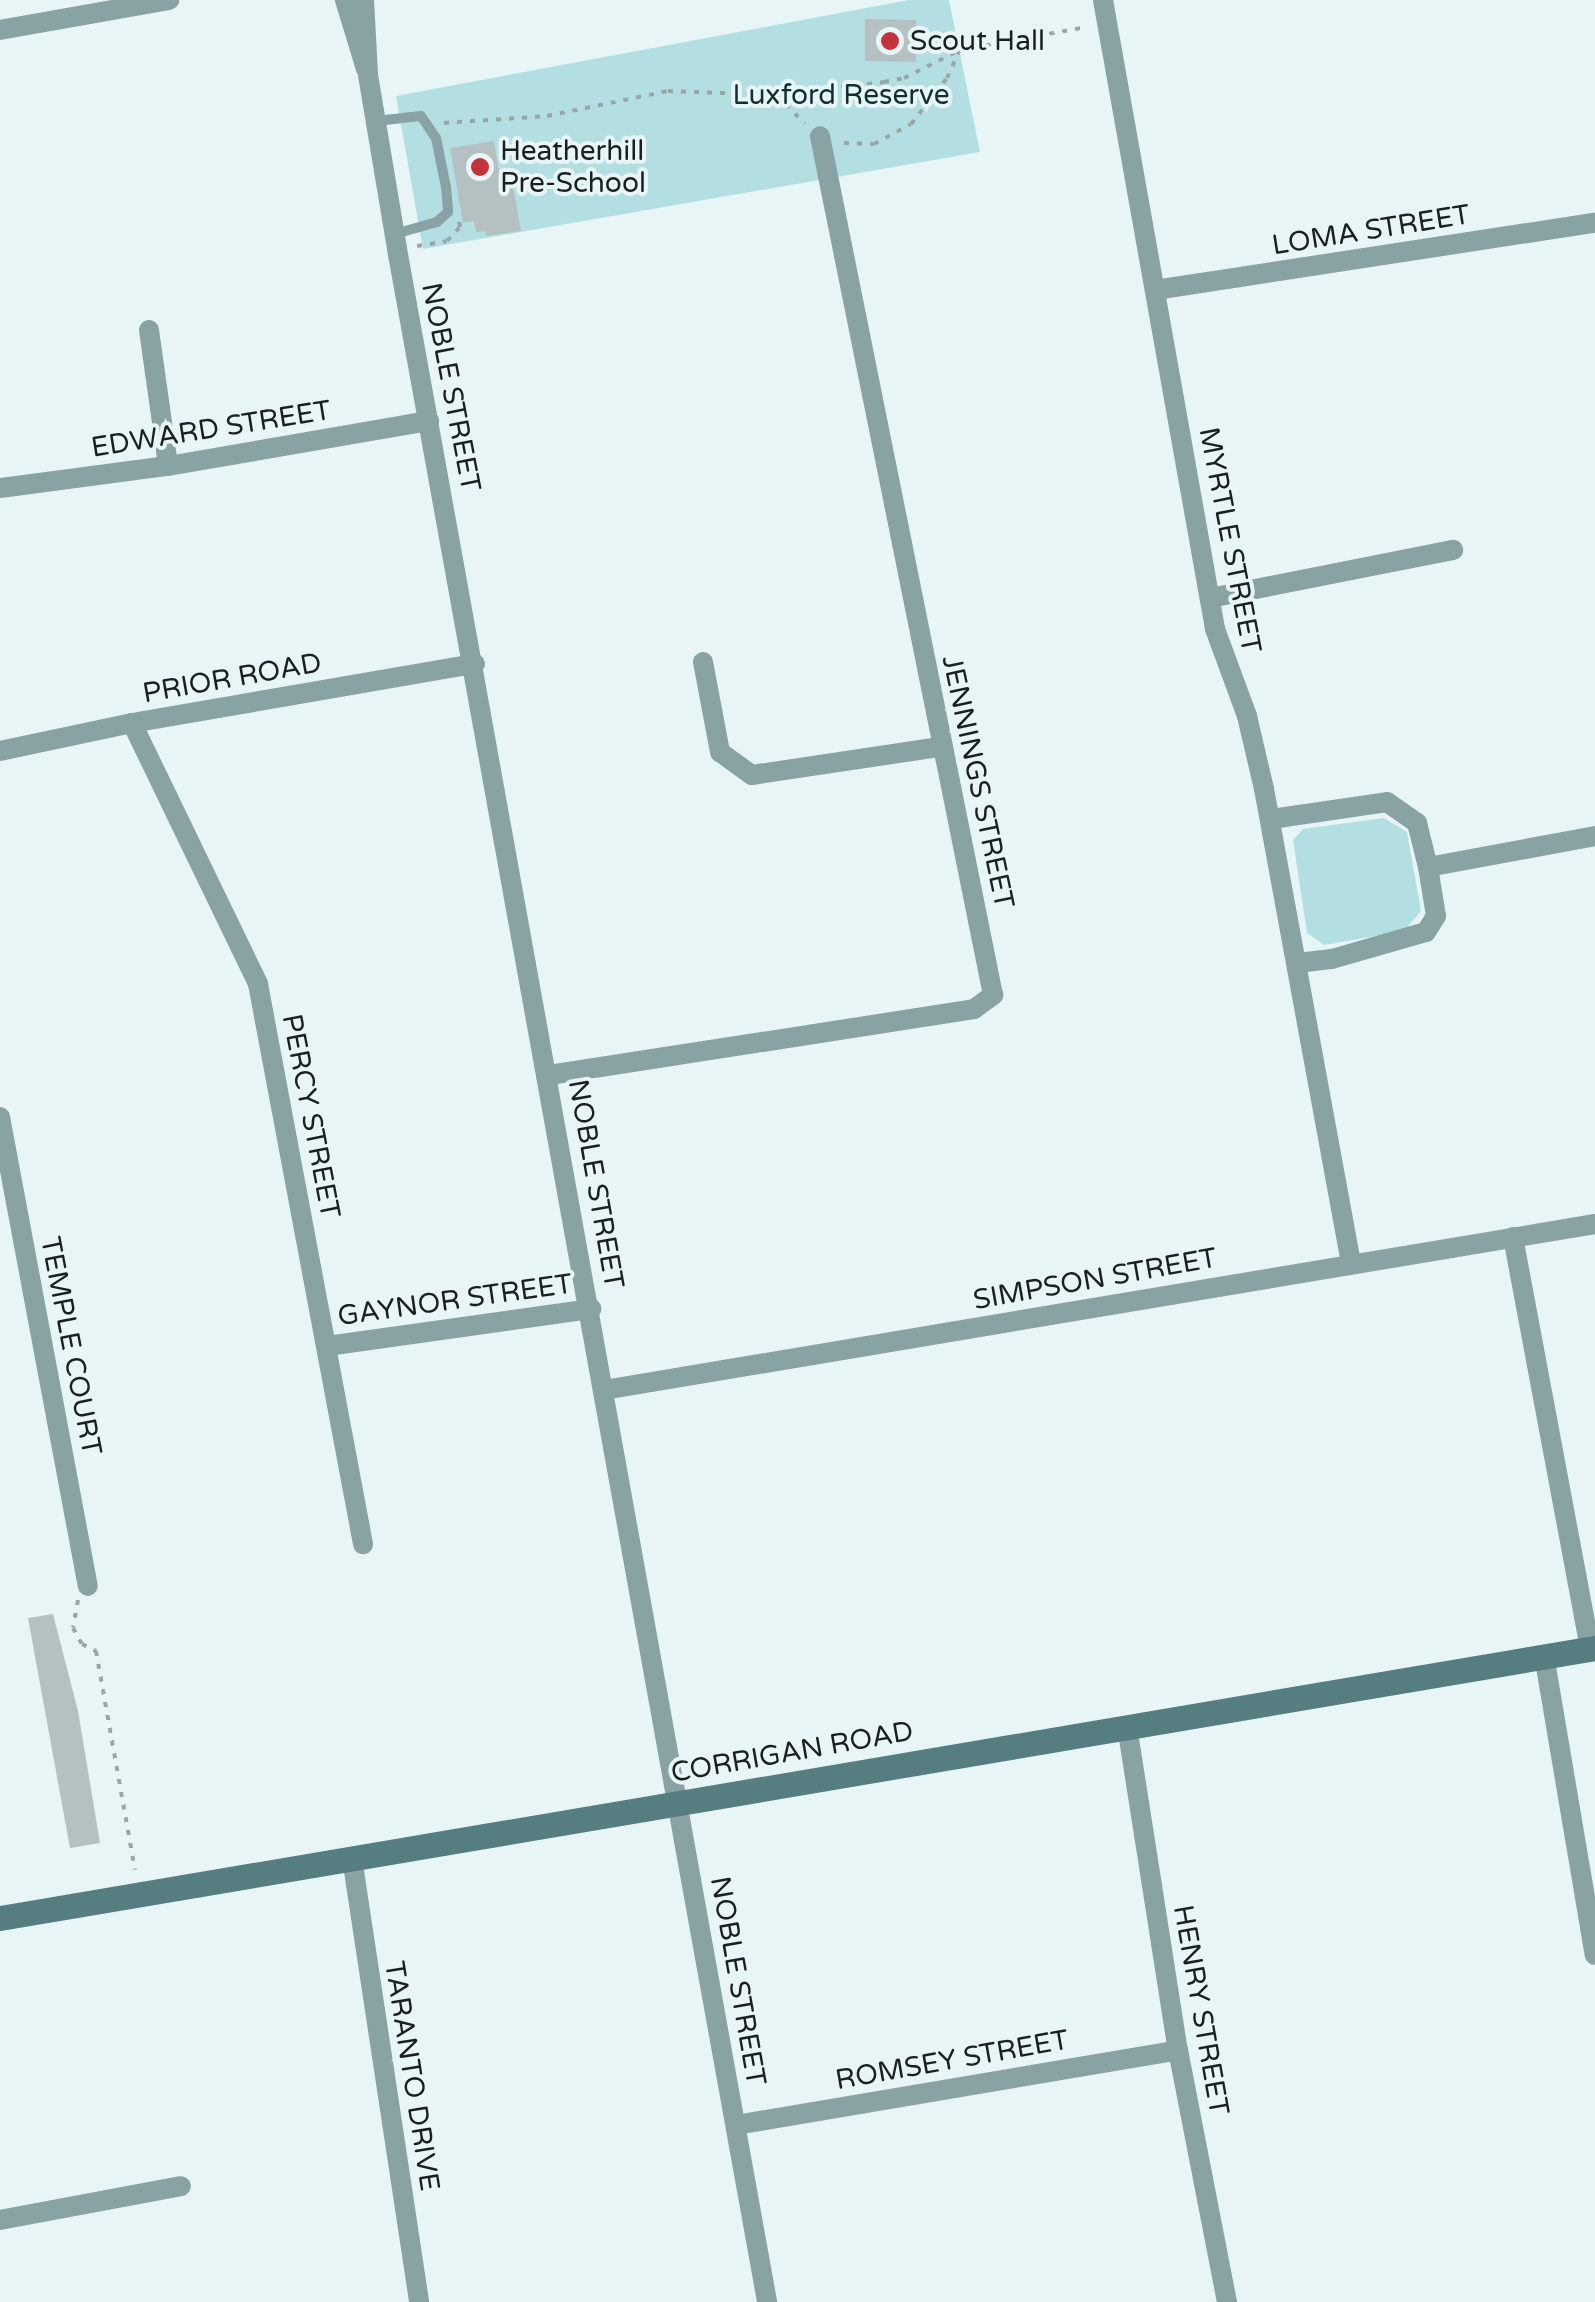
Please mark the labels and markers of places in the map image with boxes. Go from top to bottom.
place label: Scout Hall [910,24,1045,58]
marker: Scout Hall [879,30,901,52]
place label: Heatherhill Pre-School [500,134,646,200]
marker: Heatherhill Pre-School [469,156,491,178]

